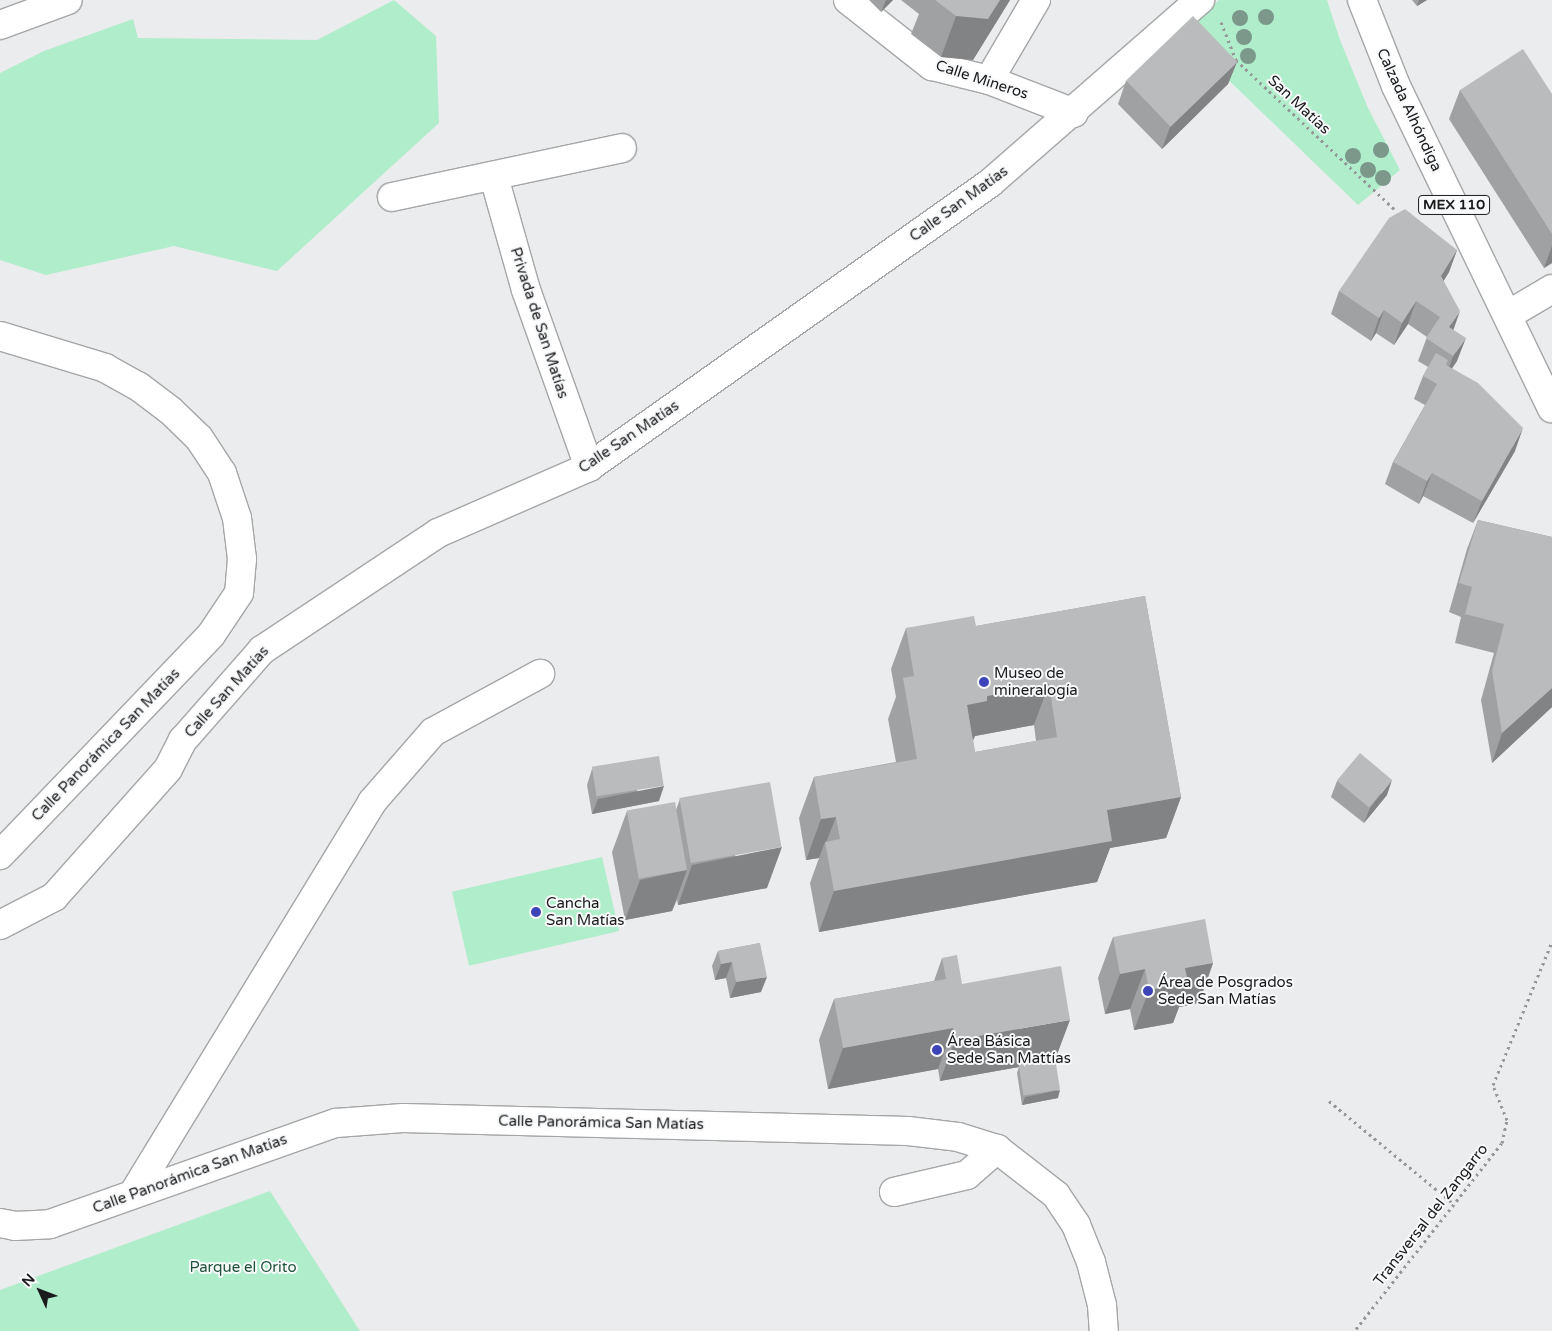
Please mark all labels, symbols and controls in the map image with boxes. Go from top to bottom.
street label: Calzada Alhóndiga [1373,46,1445,174]
street label: Calle Mineros [933,57,1031,103]
street label: San Matías [1264,72,1334,138]
street label: Calle San Matías [906,162,1012,246]
road number: MEX 110 [1418,194,1490,216]
street label: Privada de San Matías [506,245,572,401]
street label: Calle San Matías [575,397,683,477]
street label: Calle San Matías [181,642,273,742]
place label: Museo de mineralogía [994,664,1078,699]
street label: Calle Panorámica San Matías [28,665,184,825]
marker: Museo de mineralogía [978,676,990,688]
place label: Cancha San Matías [546,894,625,929]
marker: Cancha San Matías [530,906,542,918]
place label: Área de Posgrados Sede San Matías [1158,973,1293,1008]
marker: Área de Posgrados Sede San Matías [1142,985,1154,997]
place label: Área Básica Sede San Mattías [947,1032,1071,1067]
marker: Área Básica Sede San Mattías [931,1044,943,1056]
street label: Calle Panorámica San Matías [498,1112,704,1134]
street label: Calle Panorámica San Matías [90,1130,290,1218]
street label: Transversal del Zangarro [1370,1140,1492,1290]
park label: Parque el Orito [189,1259,297,1277]
north arrow [15,1266,65,1316]
text: N [19,1271,39,1290]

